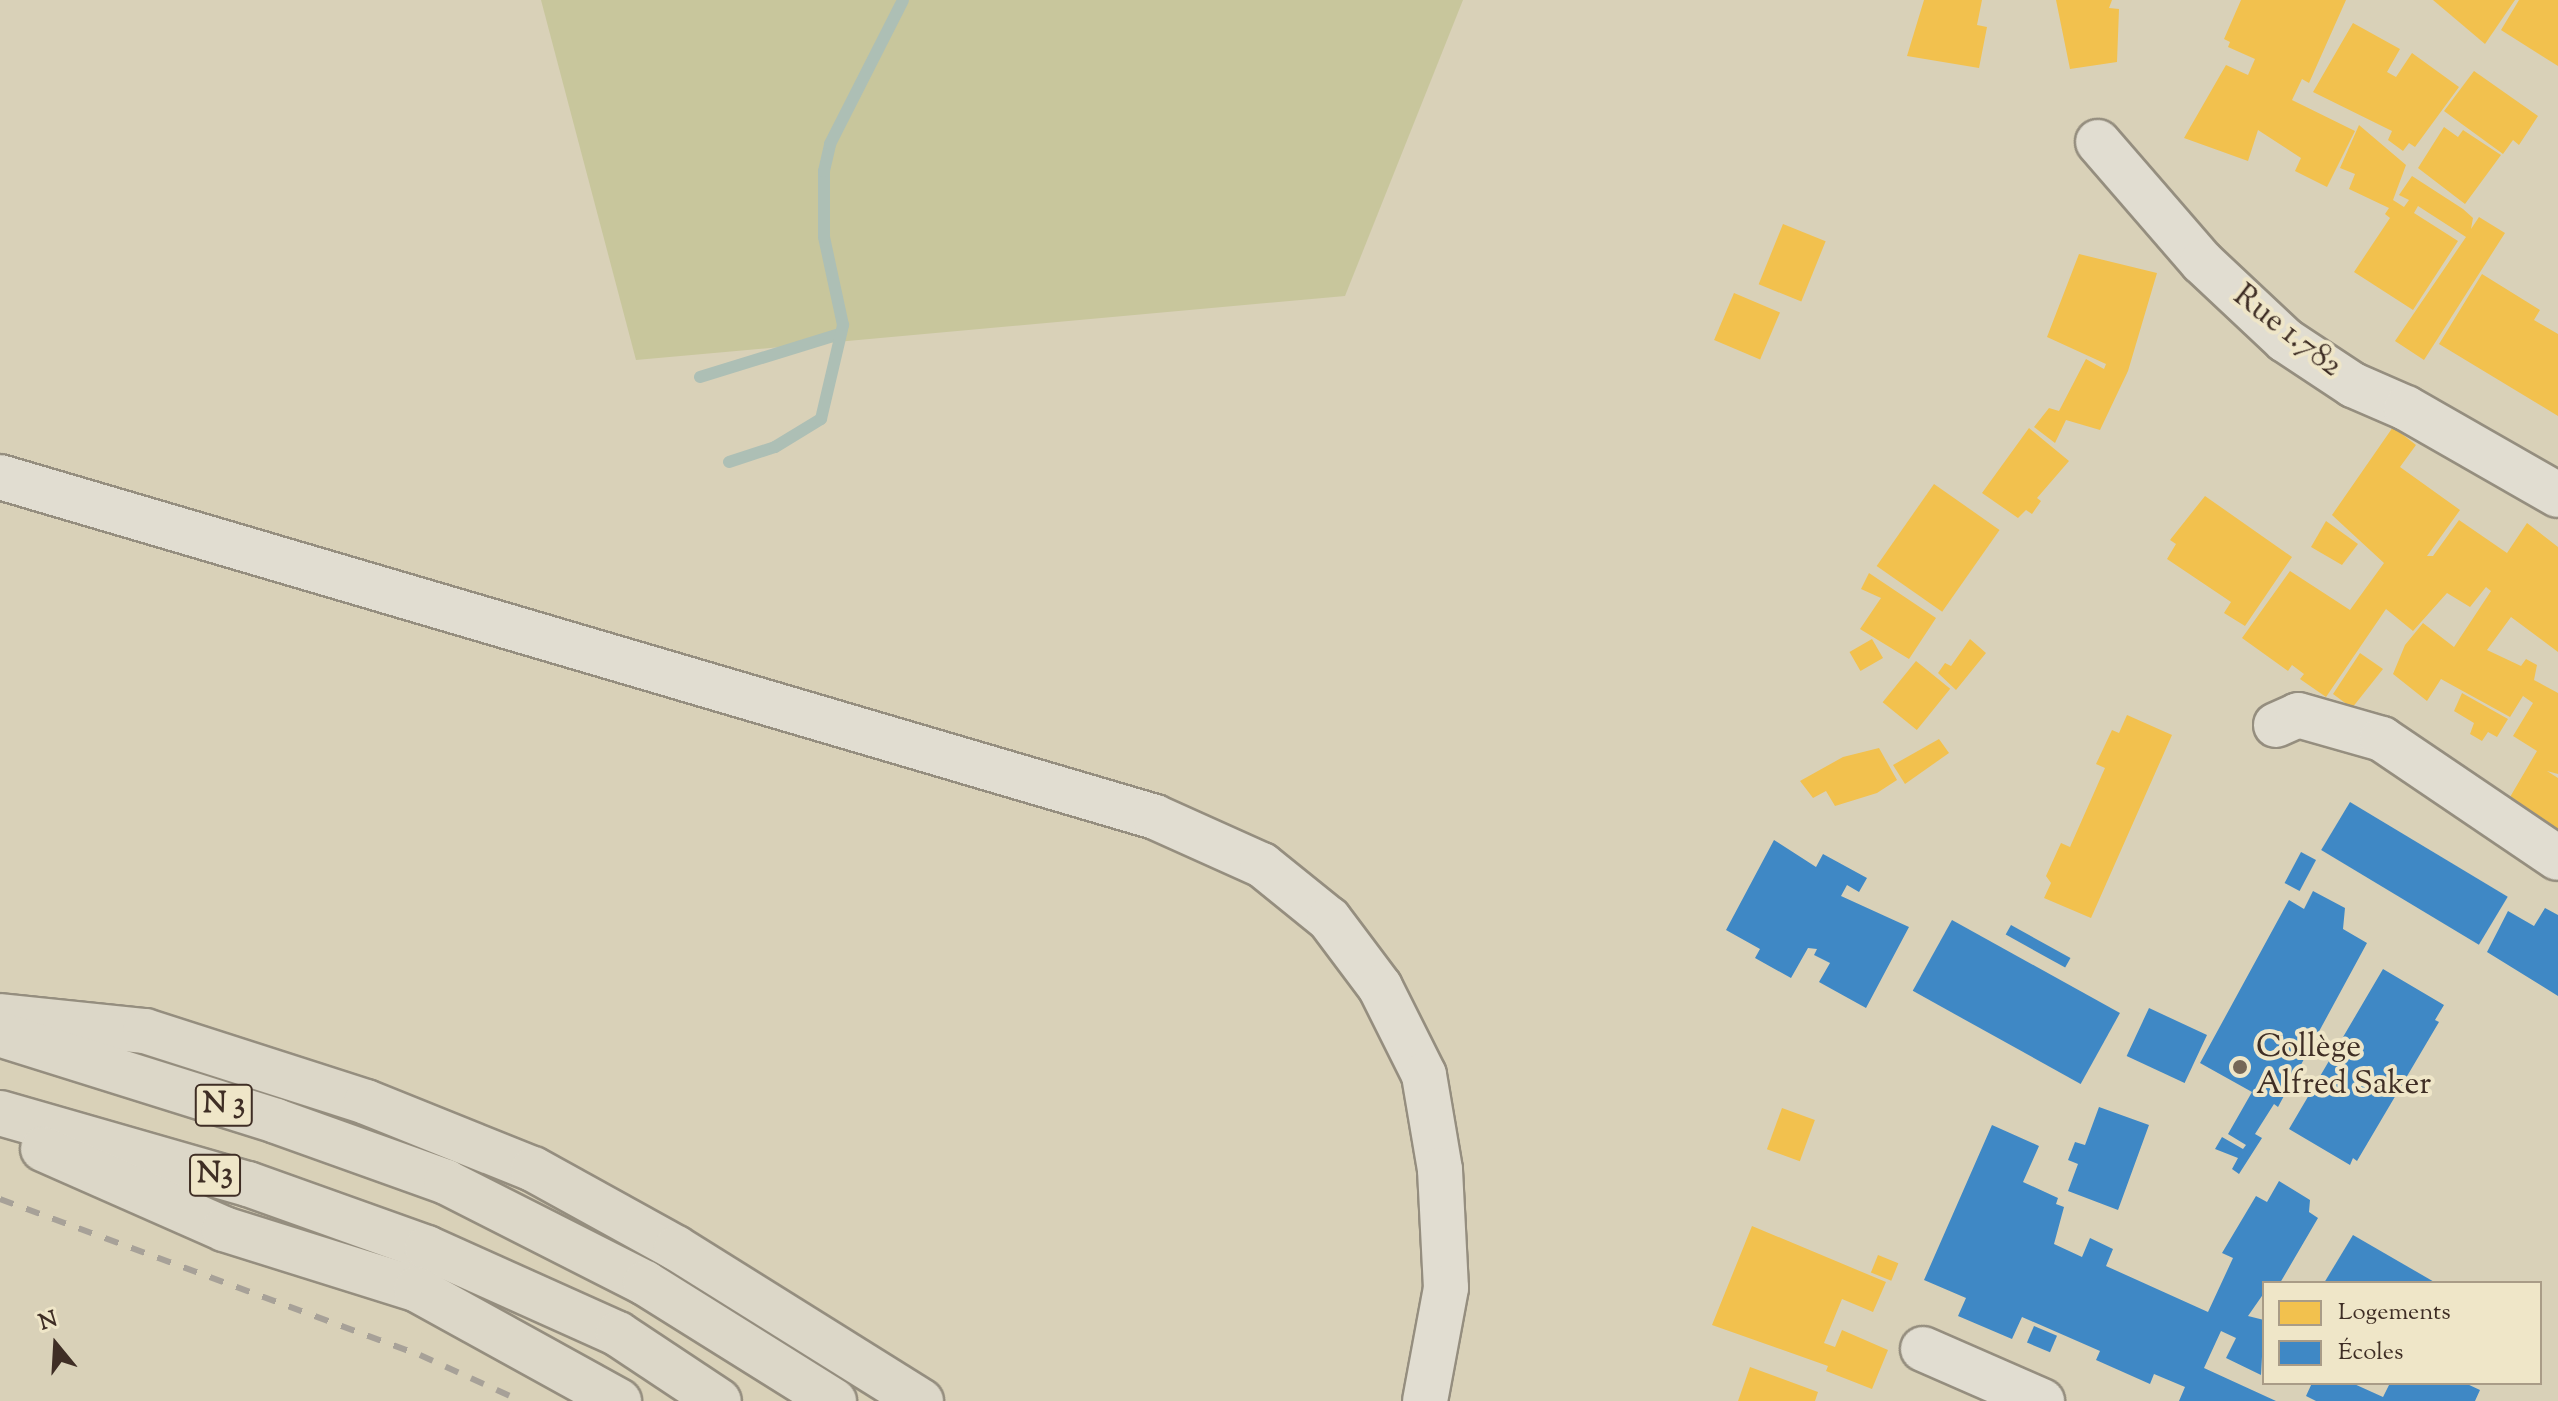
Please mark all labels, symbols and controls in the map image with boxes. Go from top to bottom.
street label: Rue 1.782 [2225,278,2349,386]
place label: Collège Alfred Saker [2256,1030,2431,1105]
marker: Collège Alfred Saker [2231,1058,2249,1076]
road number: N 3 [194,1079,254,1131]
road number: N3 [189,1149,241,1201]
legend [2262,1281,2542,1385]
text: Logements [2338,1296,2451,1330]
text: N [35,1304,62,1340]
north arrow [16,1305,96,1385]
text: Écoles [2338,1336,2403,1370]

